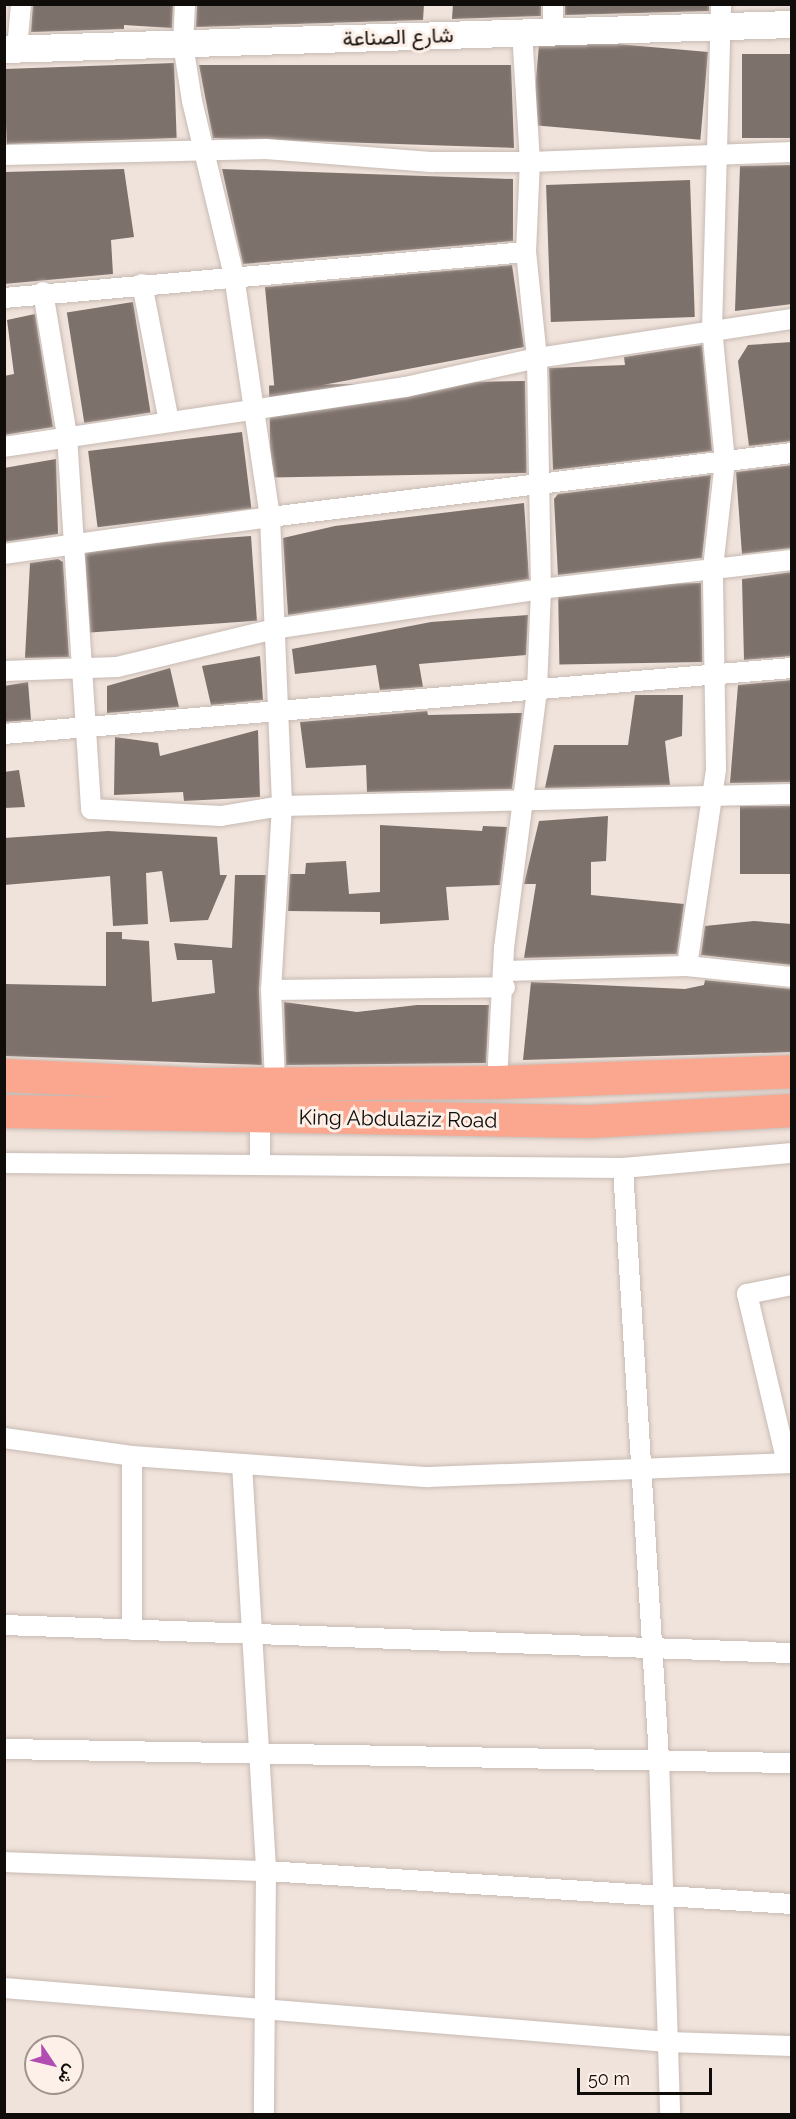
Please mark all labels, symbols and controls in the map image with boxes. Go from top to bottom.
street label: شارع الصناعة [342,22,454,52]
street label: King Abdulaziz Road [298,1105,498,1133]
north arrow [24,2035,84,2095]
scale bar [580,2056,715,2094]
text: ش [54,2061,81,2088]
text: 50 m [588,2068,630,2089]

